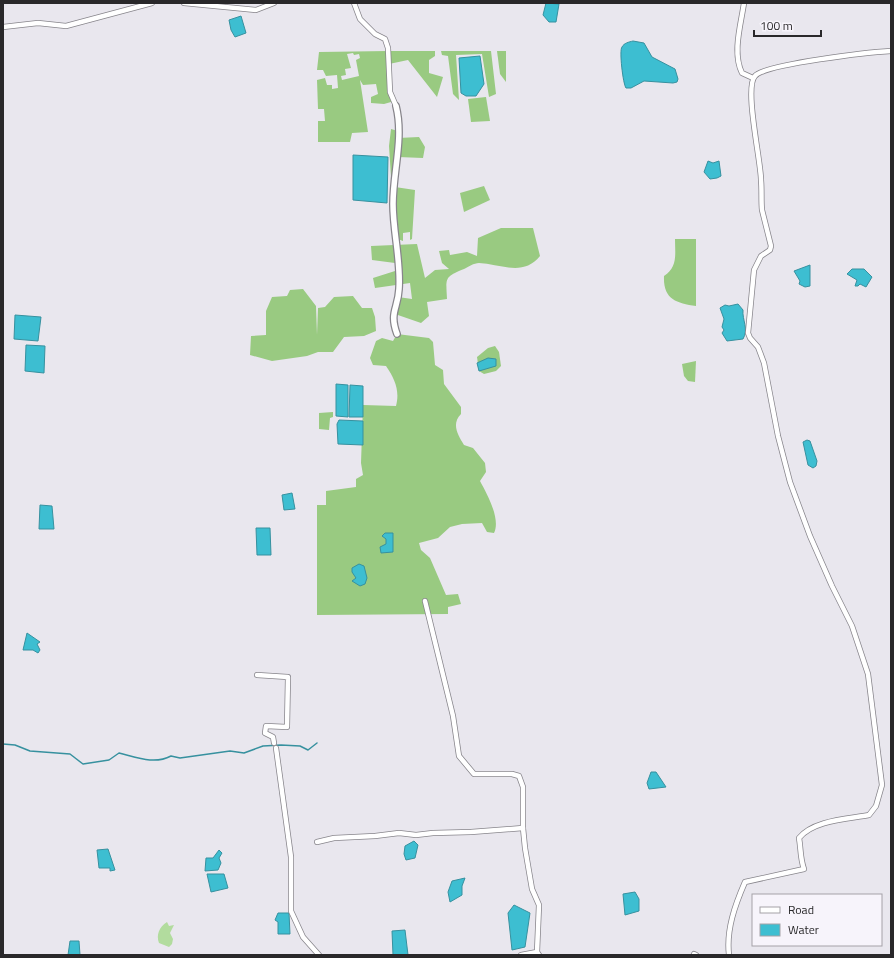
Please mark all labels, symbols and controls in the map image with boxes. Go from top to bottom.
scale bar [754,12,821,38]
text: 100 m [760,16,793,35]
legend [752,894,882,946]
text: Road [788,900,814,919]
text: Water [788,920,819,939]

